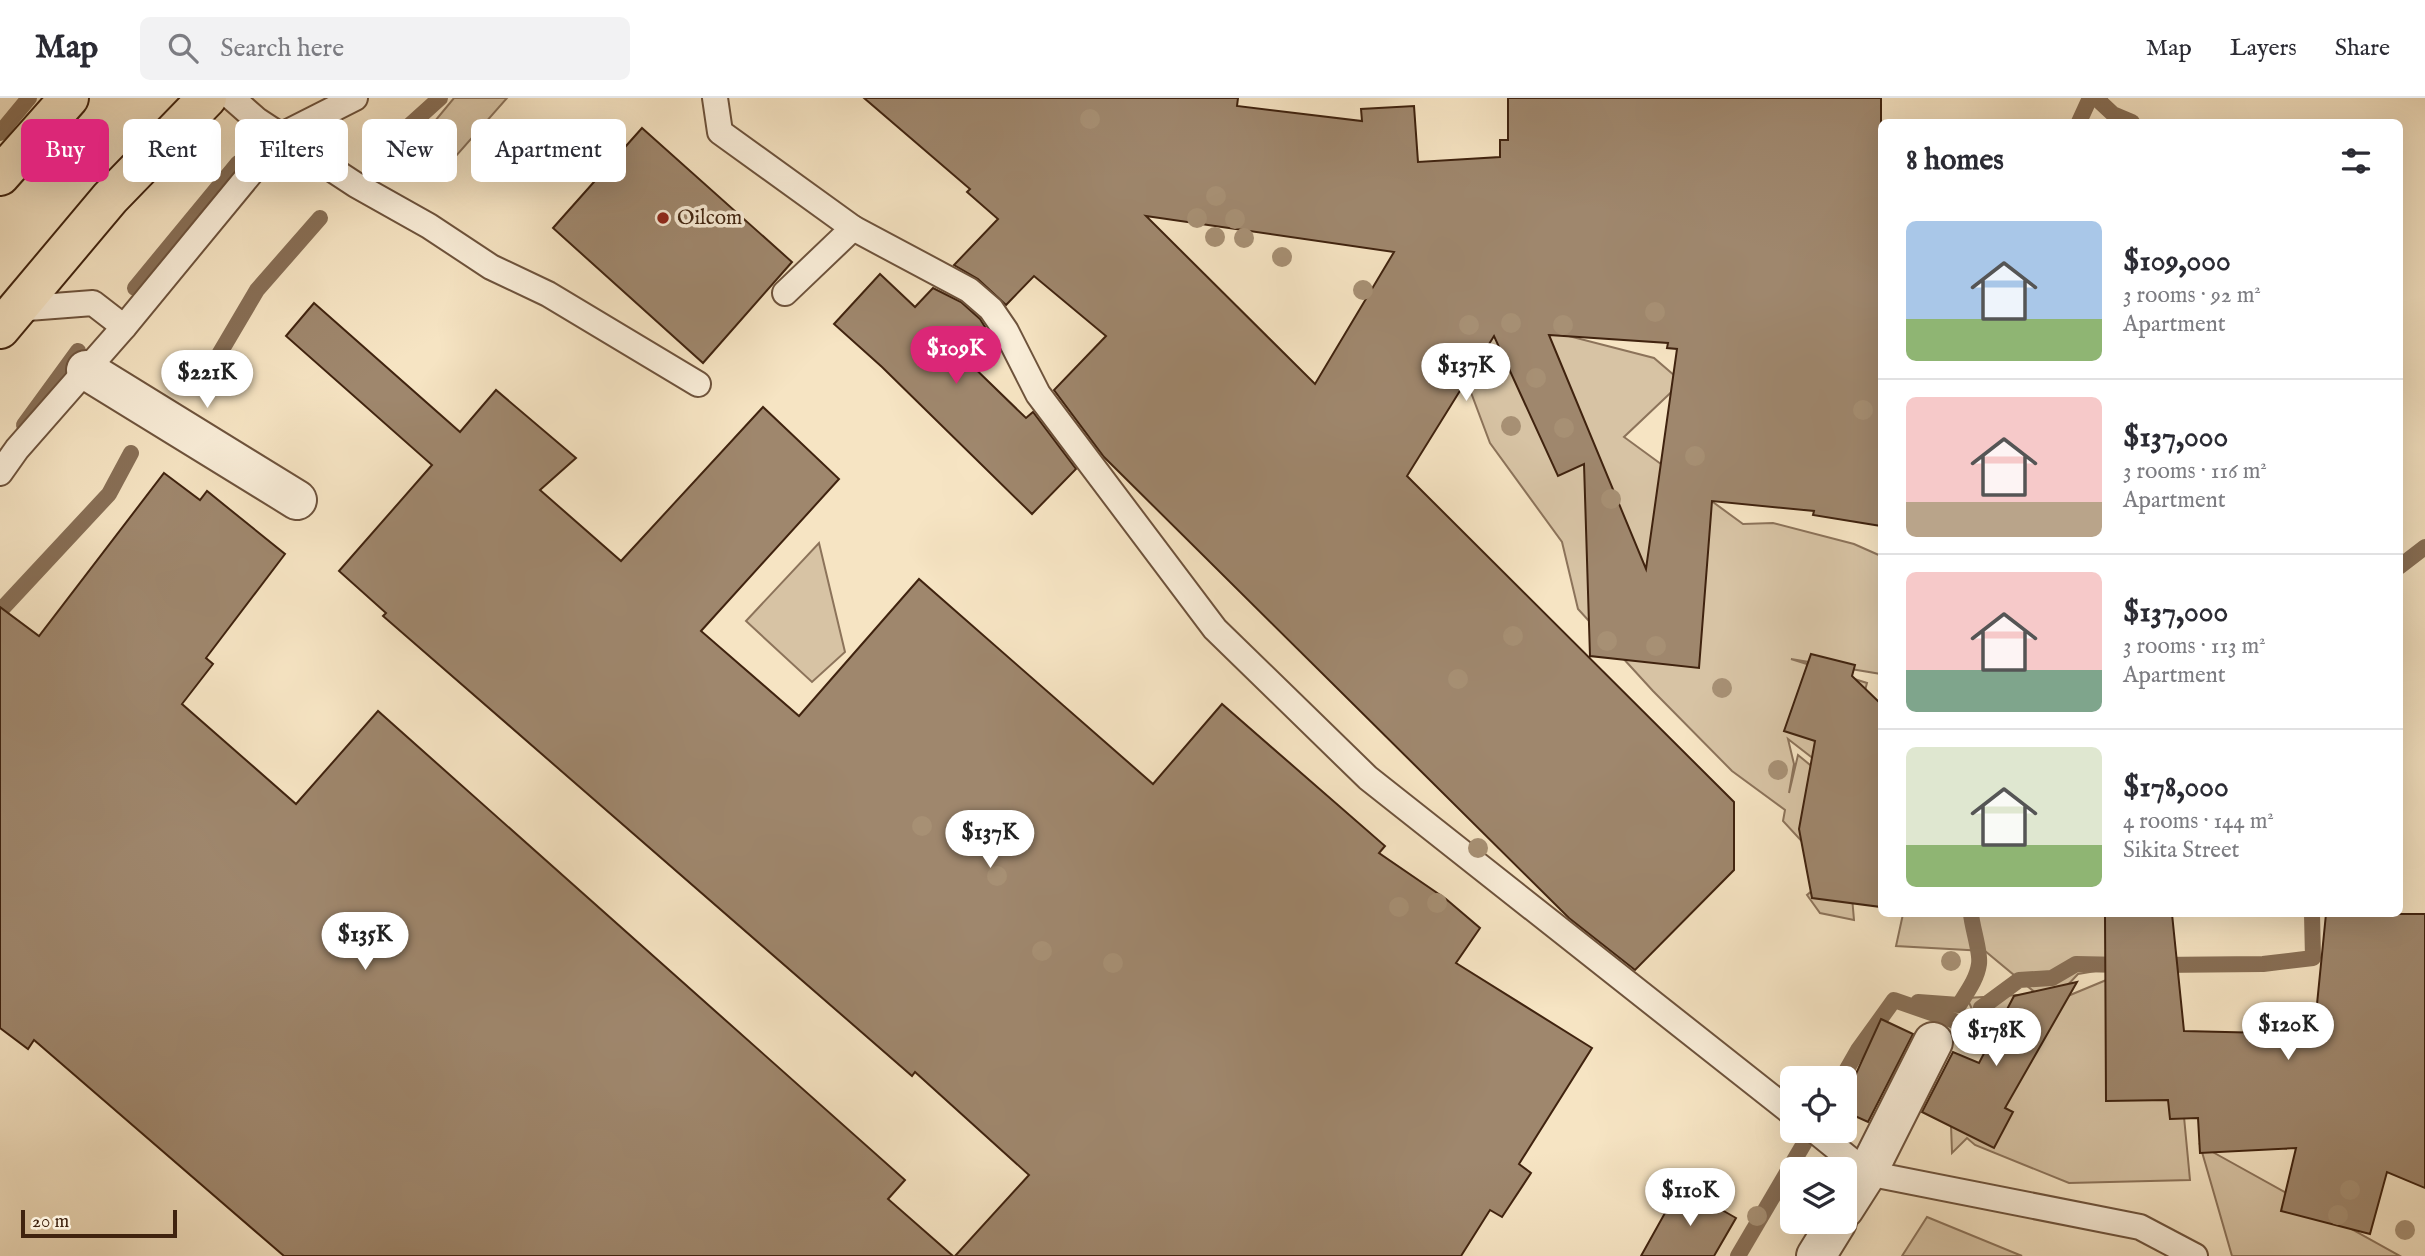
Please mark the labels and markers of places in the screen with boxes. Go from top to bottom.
place label: Oilcom [677,205,742,232]
marker: Oilcom [655,210,671,226]
pin: $109K [907,327,1005,386]
pin: $137K [1417,344,1515,403]
pin: $221K [158,350,256,410]
pin: $137K [941,810,1039,870]
pin: $135K [316,912,414,972]
pin: $120K [2239,1002,2337,1062]
pin: $178K [1947,1009,2045,1068]
pin: $110K [1641,1168,1739,1228]

